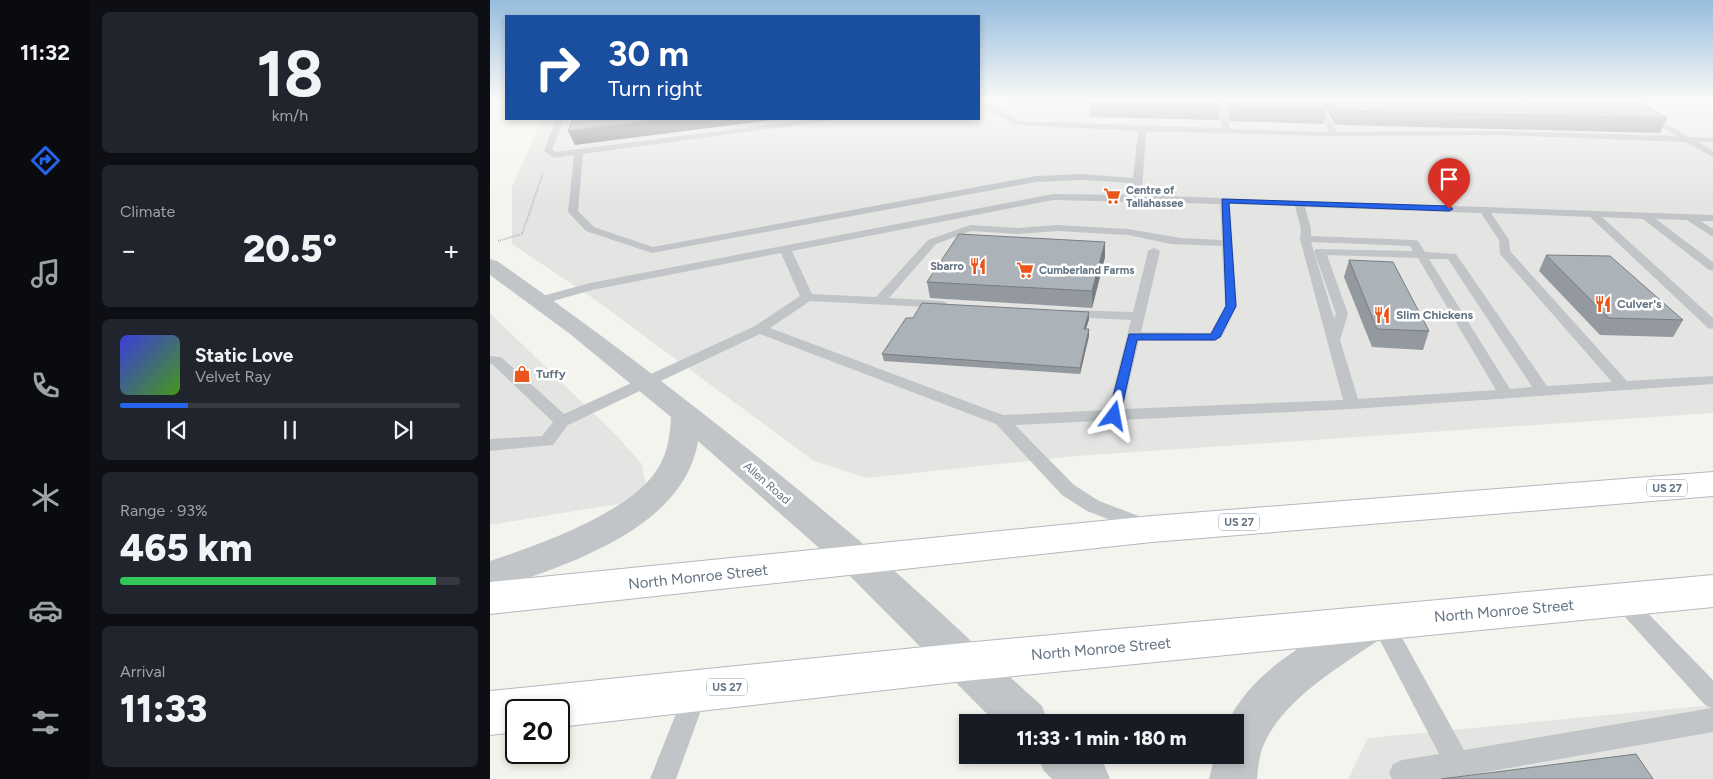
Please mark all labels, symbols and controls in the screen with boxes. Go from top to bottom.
text: 30 m [608,33,689,75]
text: 18 [256,34,324,112]
icon: right [525,35,590,100]
text: 11:32 [20,39,70,66]
text: Turn right [608,75,703,102]
text: km/h [272,106,308,125]
icon: directions [28,143,63,178]
pin [1428,158,1470,209]
icon: arrive [1435,165,1463,193]
place label: Centre of Tallahassee [1126,184,1183,210]
supermarket icon: Centre of Tallahassee [1102,186,1122,206]
text: Climate [120,202,175,221]
text: 20.5° [243,226,337,272]
text: − [120,233,137,267]
text: + [443,233,460,267]
icon: music [28,256,63,291]
restaurant icon: Sbarro [968,256,988,276]
place label: Sbarro [930,260,965,273]
supermarket icon: Cumberland Farms [1015,260,1035,280]
place label: Cumberland Farms [1039,264,1134,277]
restaurant icon: Culver's [1593,294,1613,314]
place label: Culver's [1617,297,1662,311]
restaurant icon: Slim Chickens [1372,305,1392,325]
place label: Slim Chickens [1396,308,1474,322]
text: Static Love [195,344,293,367]
shop icon: Tuffy [512,364,532,384]
text: Velvet Ray [195,367,271,386]
place label: Tuffy [536,367,566,381]
icon: phone [28,368,63,403]
position arrow [1087,389,1139,441]
icon: previous [163,416,191,444]
icon: pause [276,416,304,444]
icon: next [389,416,417,444]
street label: Allen Road [741,459,793,507]
road number: US 27 [1647,479,1687,496]
icon: climate [28,480,63,515]
text: Range · 93% [120,501,208,520]
road number: US 27 [1219,514,1259,530]
text: 465 km [120,525,252,571]
street label: North Monroe Street [627,561,769,593]
icon: car [28,593,63,628]
street label: North Monroe Street [1433,596,1575,626]
street label: North Monroe Street [1030,634,1172,664]
text: Arrival [120,662,165,681]
road number: US 27 [707,679,747,696]
text: 11:33 [120,686,207,732]
speed limit sign: 20 [505,699,570,764]
icon: filters [28,705,63,740]
text: 11:33 · 1 min · 180 m [1016,727,1187,750]

